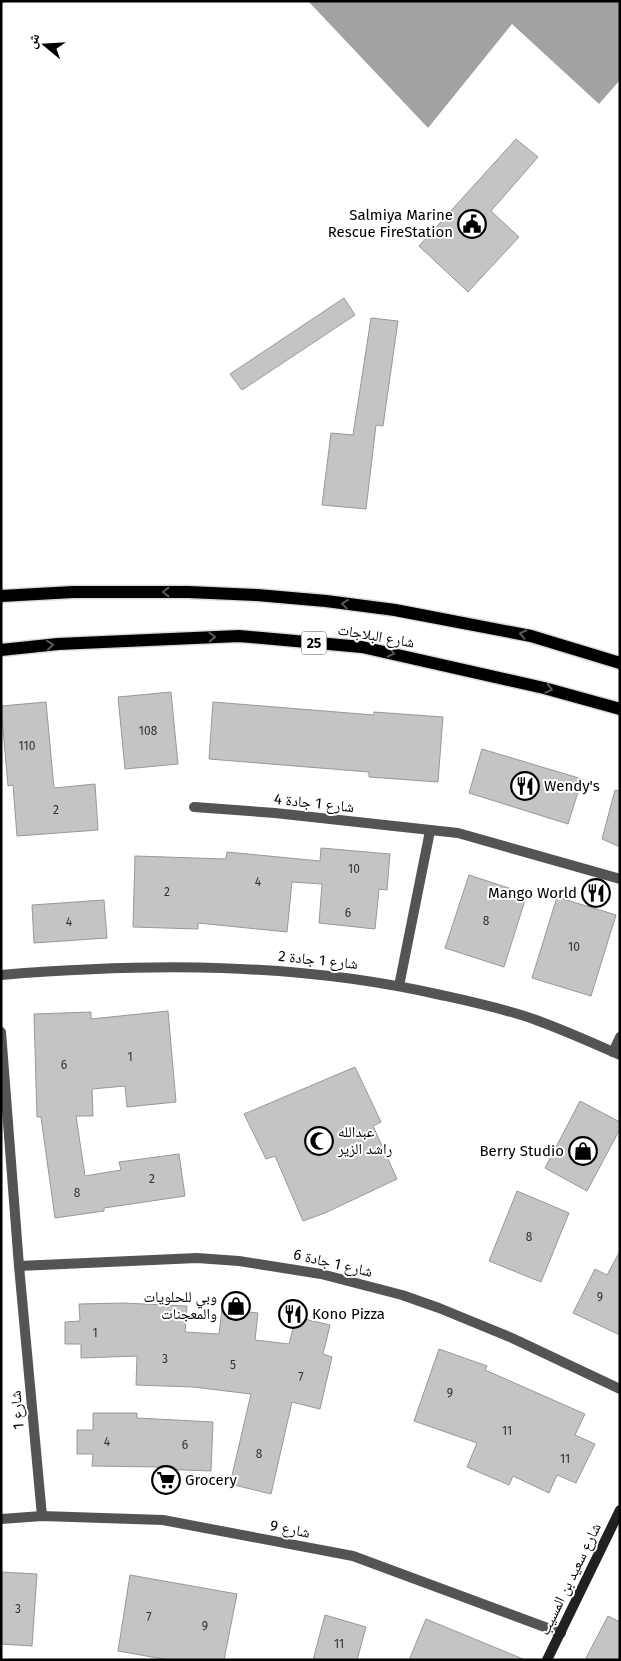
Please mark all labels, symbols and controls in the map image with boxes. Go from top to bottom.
north arrow [20,20,70,70]
text: ش [23,31,44,51]
place label: Salmiya Marine Rescue FireStation [328,206,453,241]
public building icon: Salmiya Marine Rescue FireStation [457,209,487,239]
one-way arrow [162,587,170,597]
one-way arrow [341,599,350,609]
street label: شارع البلاجات [336,620,416,653]
one-way arrow [518,629,527,640]
one-way arrow [208,632,216,643]
road number: 25 [302,632,326,654]
one-way arrow [46,640,54,651]
one-way arrow [386,648,395,658]
one-way arrow [545,684,553,694]
house number: 108 [139,724,158,738]
house number: 110 [19,739,36,753]
restaurant icon: Wendy's [510,771,540,801]
place label: Wendy's [544,777,600,795]
street label: شارع 1 جادة 4 [273,790,355,817]
house number: 2 [53,803,59,817]
house number: 10 [348,862,360,876]
house number: 4 [255,875,262,889]
restaurant icon: Mango World [581,878,611,908]
place label: Mango World [488,884,577,902]
house number: 2 [164,885,170,899]
house number: 6 [345,906,351,920]
house number: 8 [483,914,490,928]
house number: 4 [66,915,73,929]
house number: 10 [568,940,580,954]
street label: شارع 1 جادة 2 [277,947,359,974]
house number: 1 [127,1050,133,1064]
house number: 6 [61,1058,67,1072]
place label: عبدالله راشد الزير [337,1123,393,1158]
mosque icon: عبدالله راشد الزير [304,1126,334,1156]
shop icon: Berry Studio [568,1136,598,1166]
place label: Berry Studio [479,1142,564,1160]
house number: 2 [149,1172,155,1186]
house number: 8 [74,1186,81,1200]
house number: 8 [526,1230,533,1244]
street label: شارع 1 جادة 6 [291,1245,374,1282]
place label: وبي للحلويات والمعجنات [144,1288,217,1323]
house number: 9 [597,1290,603,1304]
shop icon: وبي للحلويات والمعجنات [221,1291,251,1321]
restaurant icon: Kono Pizza [278,1299,308,1329]
place label: Kono Pizza [312,1305,385,1323]
house number: 1 [92,1326,98,1340]
house number: 3 [162,1352,168,1366]
house number: 5 [230,1358,236,1372]
house number: 7 [298,1370,304,1384]
house number: 9 [447,1386,453,1400]
street label: شارع 1 [6,1390,29,1430]
house number: 11 [502,1424,512,1438]
house number: 4 [104,1435,111,1449]
house number: 6 [182,1438,188,1452]
house number: 8 [256,1447,263,1461]
house number: 11 [560,1452,570,1466]
supermarket icon: Grocery [151,1465,181,1495]
place label: Grocery [185,1471,237,1489]
street label: شارع 9 [268,1516,312,1543]
street label: شارع سعيد بن المسيب [535,1520,606,1638]
house number: 3 [15,1602,21,1616]
house number: 7 [146,1610,152,1624]
house number: 9 [202,1619,208,1633]
house number: 11 [334,1637,344,1651]

